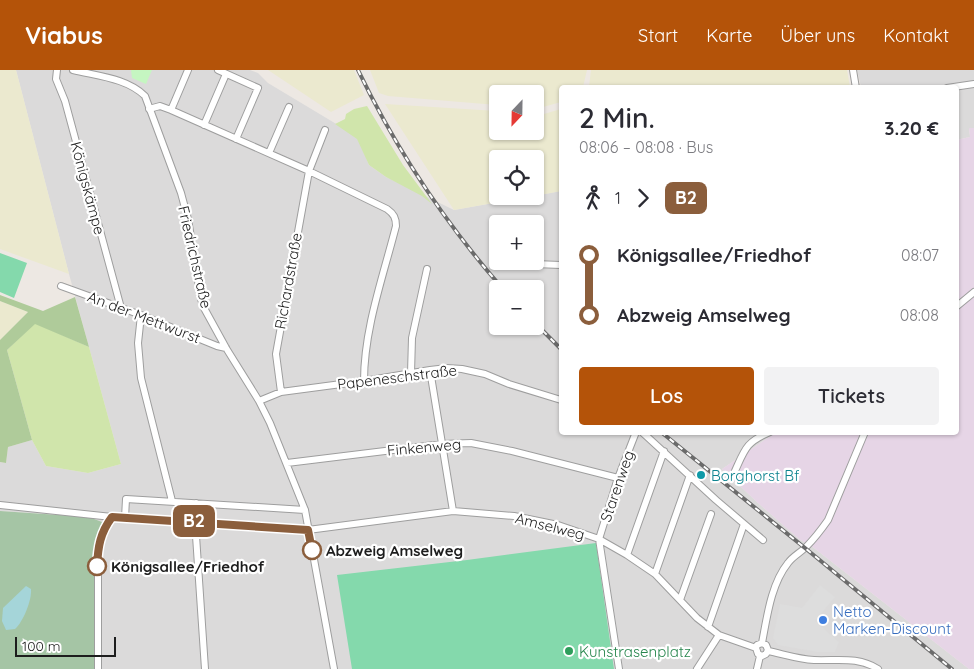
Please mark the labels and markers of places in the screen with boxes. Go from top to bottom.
place label: Borghorst Bf [711,466,800,485]
marker: Borghorst Bf [695,469,707,481]
marker: Abzweig Amselweg [302,540,322,560]
place label: Abzweig Amselweg [326,541,463,560]
marker: Königsallee/Friedhof [87,556,107,576]
place label: Königsallee/Friedhof [111,557,265,576]
place label: Netto Marken-Discount [833,602,951,638]
marker: Netto Marken-Discount [817,614,829,626]
place label: Kunstrasenplatz [579,642,691,661]
marker: Kunstrasenplatz [563,645,575,657]

